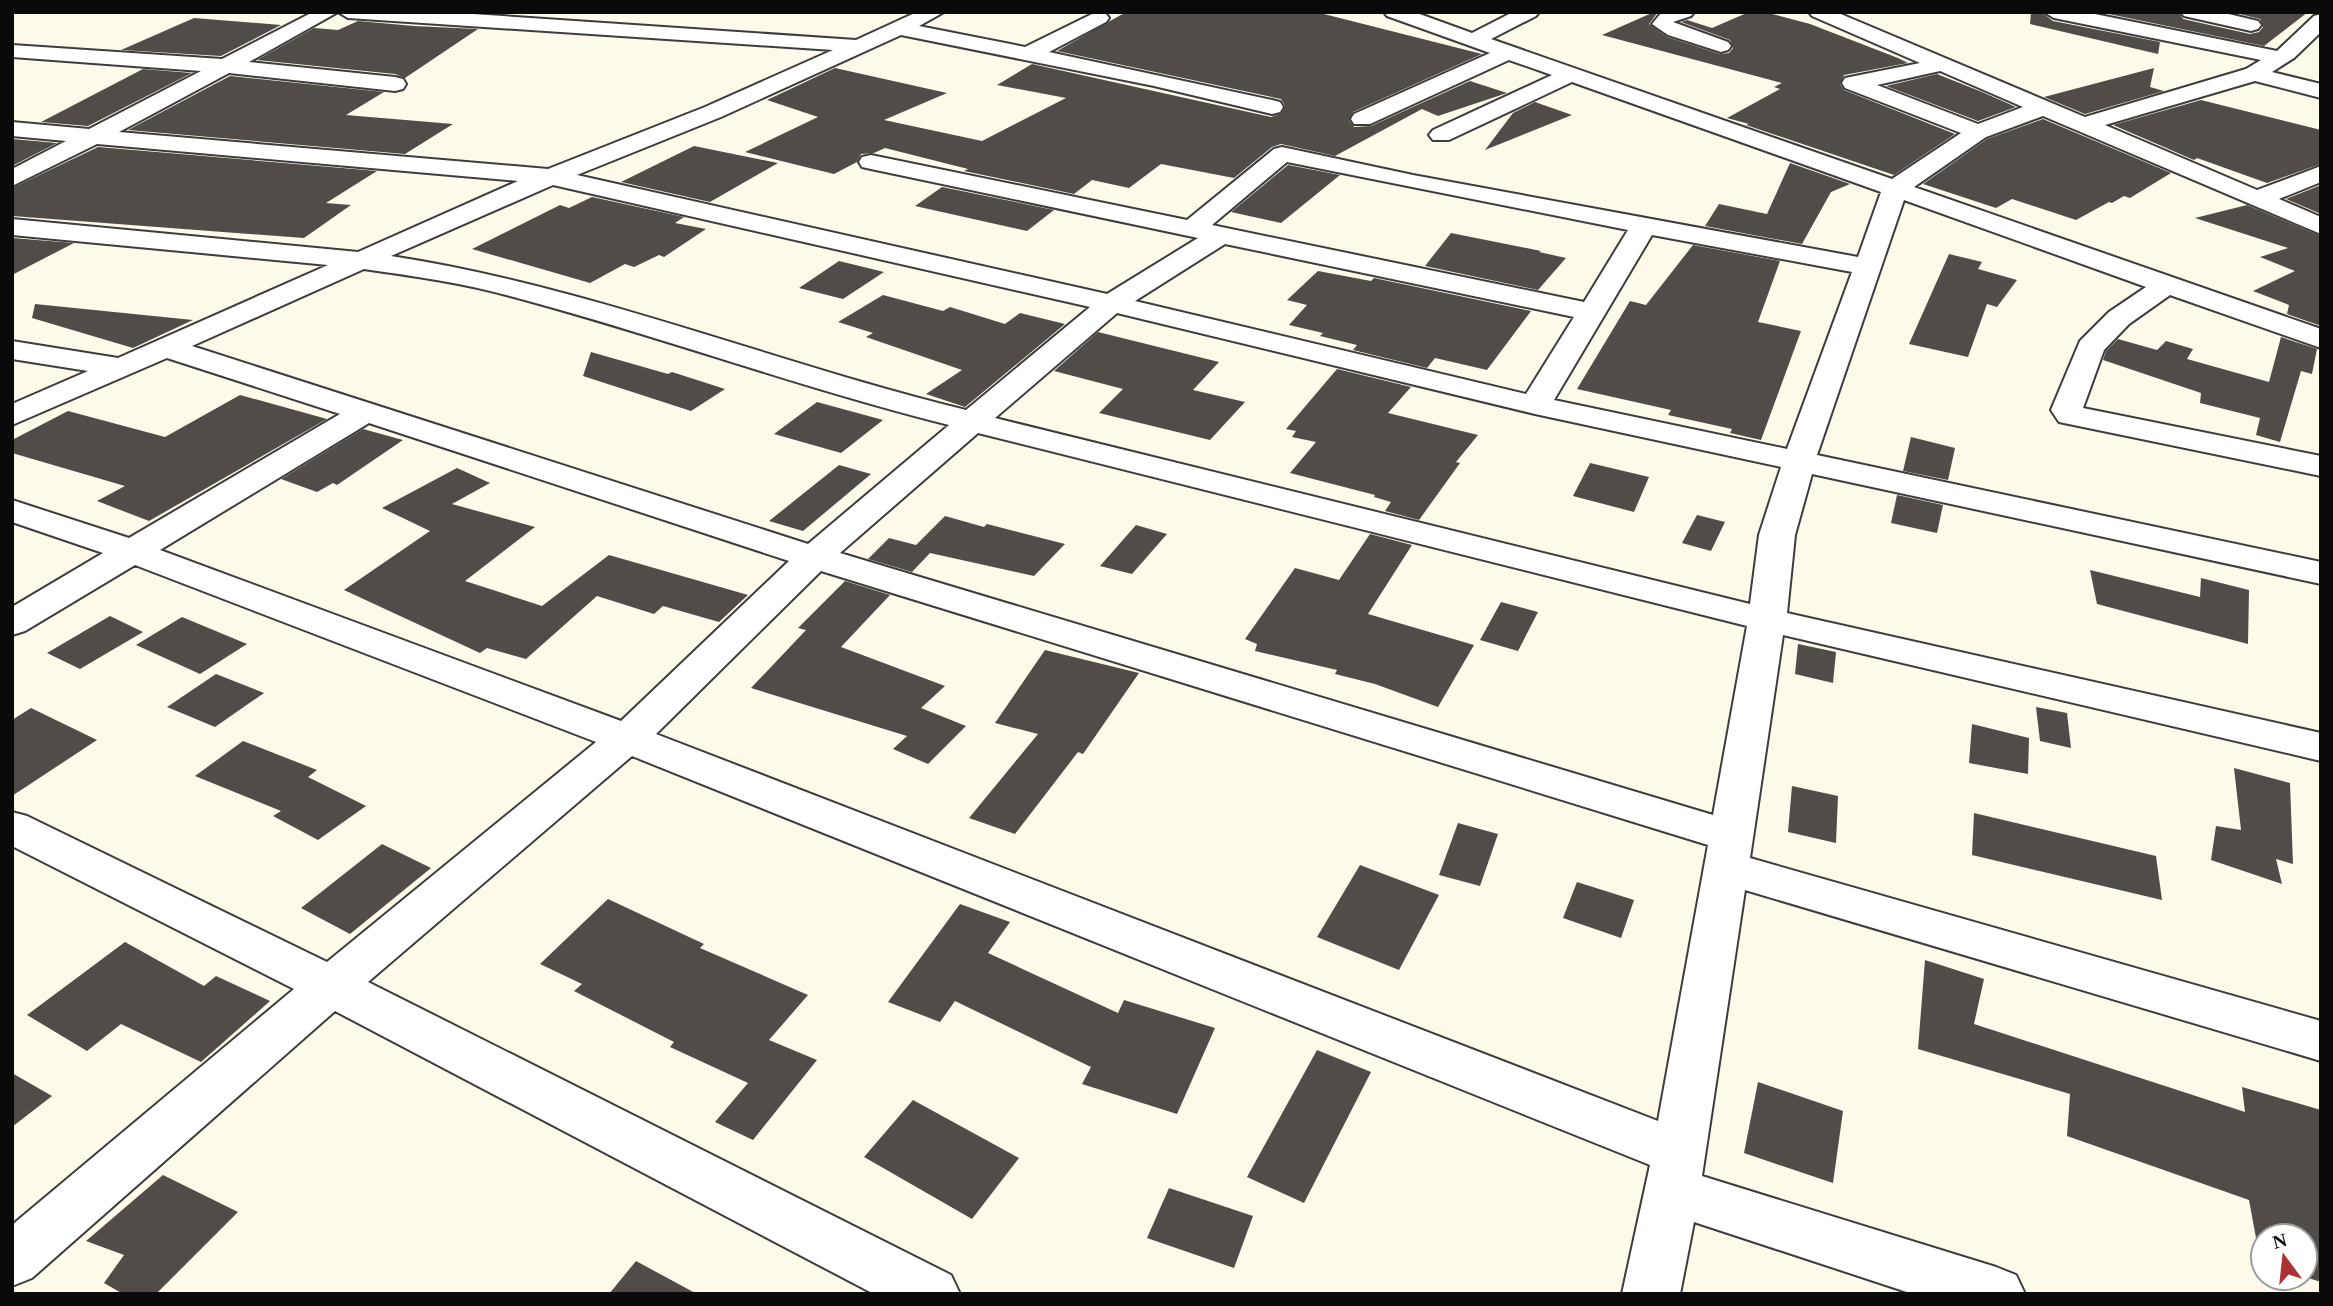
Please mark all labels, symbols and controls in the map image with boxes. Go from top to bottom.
north arrow [2249,1222,2319,1292]
text: N [2270,1229,2289,1253]

